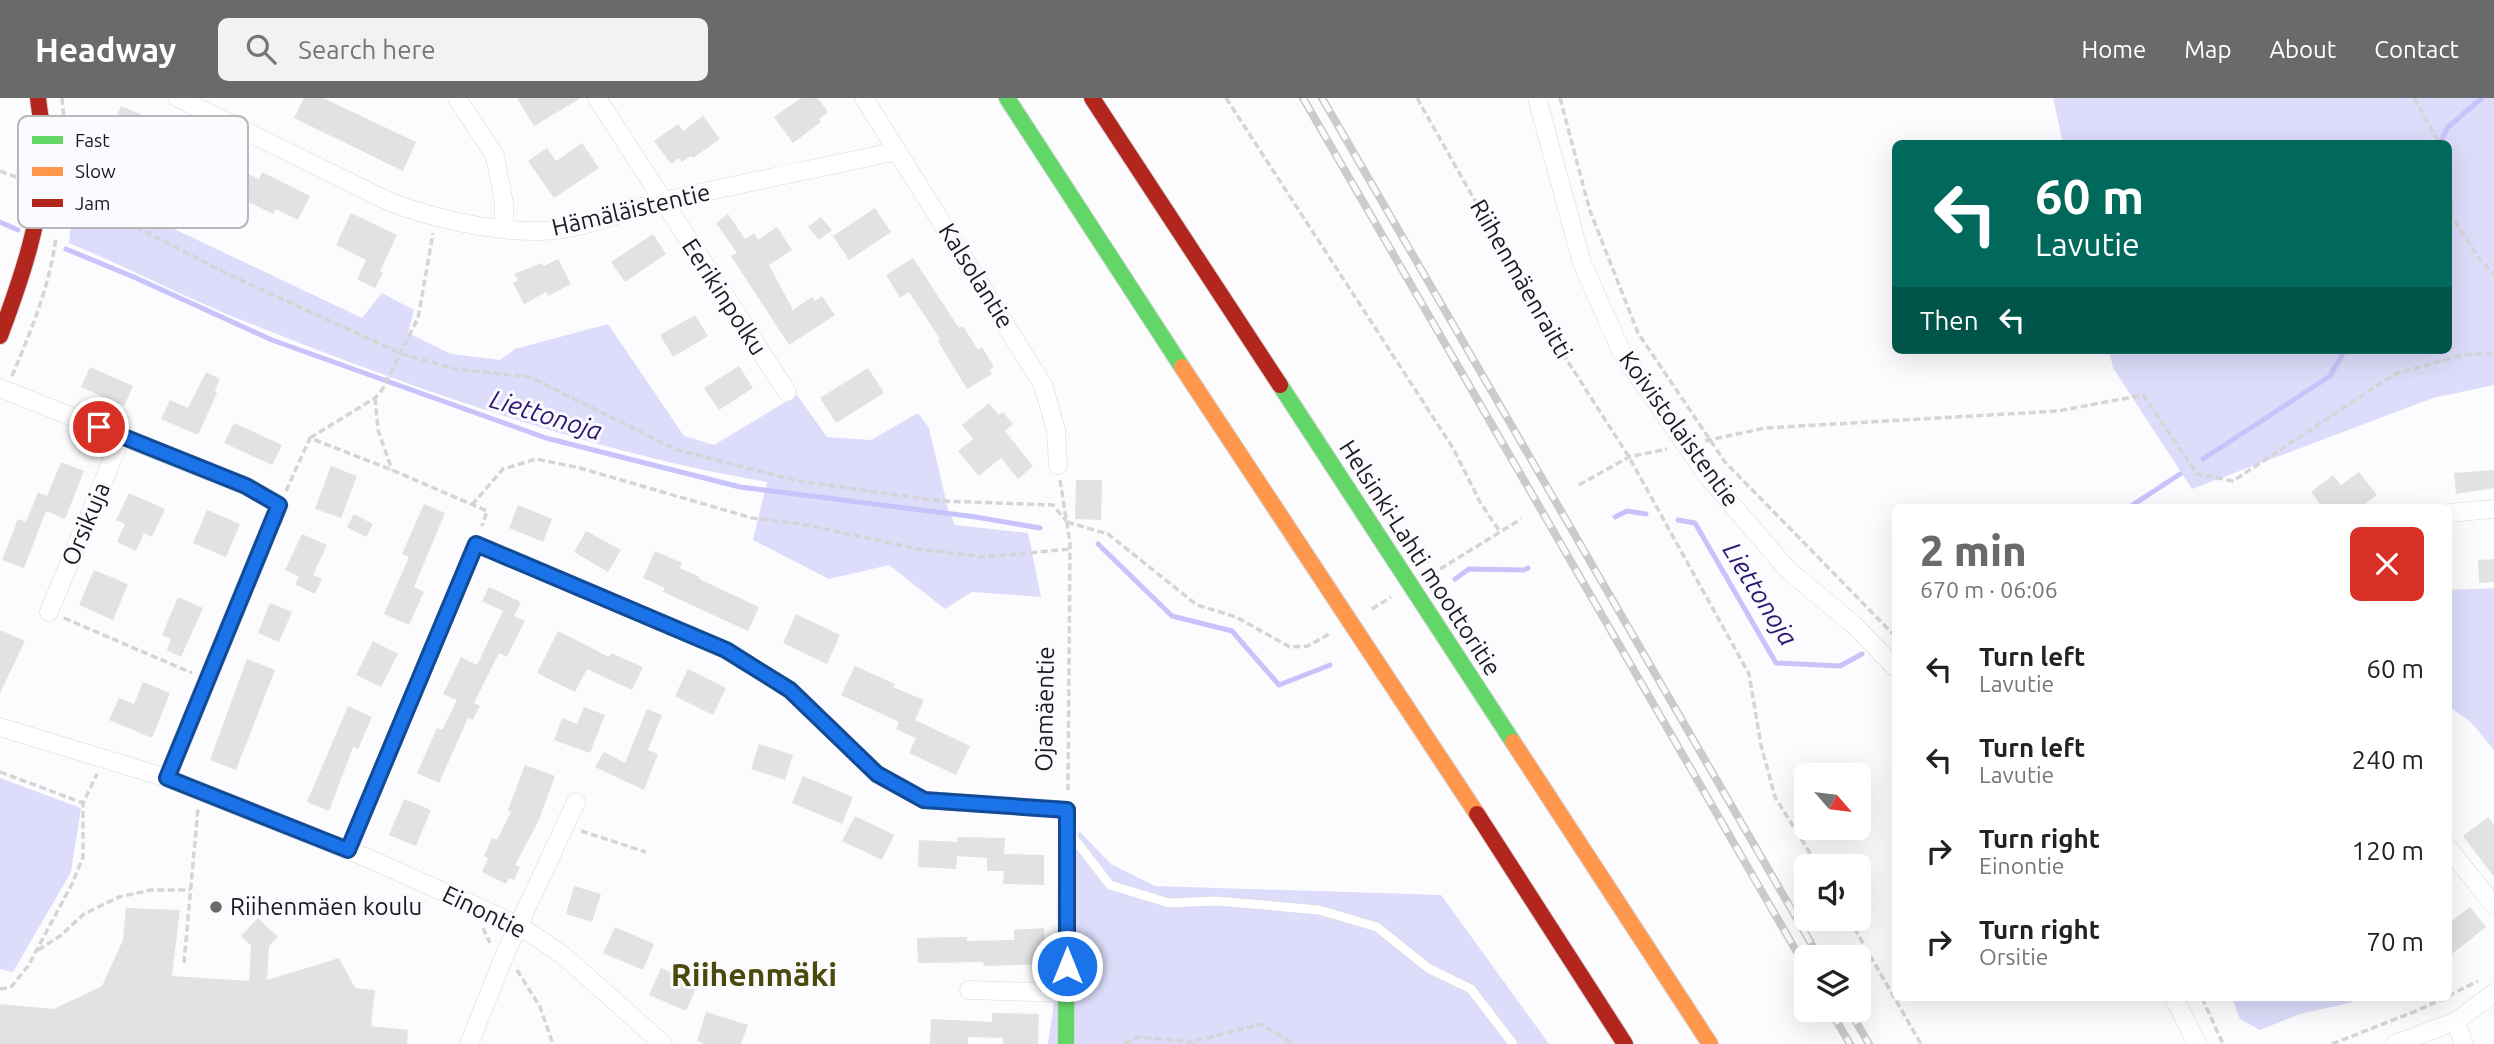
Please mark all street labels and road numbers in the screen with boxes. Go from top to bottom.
street label: Hämäläistentie [549,178,713,241]
street label: Riihenmäenraitti [1465,194,1578,363]
street label: Kalsolantie [934,218,1019,333]
street label: Eerikinpolku [677,233,772,360]
street label: Koivistolaistentie [1614,346,1745,512]
street label: Helsinki-Lahti moottoritie [1334,435,1507,680]
street label: Orsikuja [56,478,115,570]
street label: Ojamäentie [1030,646,1059,772]
street label: Einontie [438,880,530,943]

